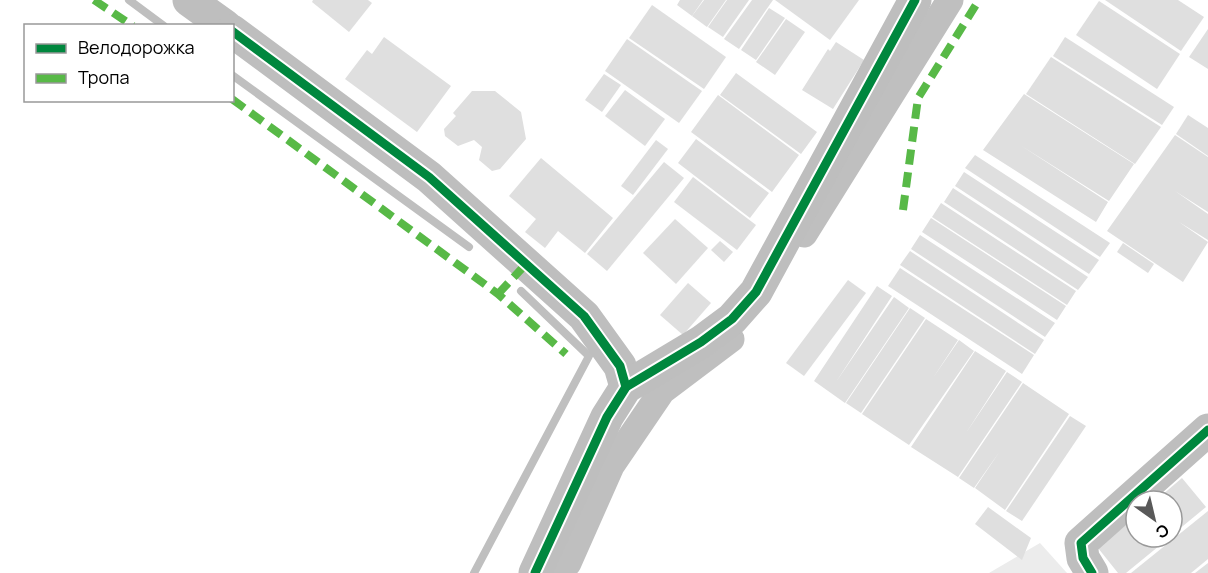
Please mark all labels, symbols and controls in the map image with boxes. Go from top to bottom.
legend [24,24,234,102]
text: Велодорожка [78,35,195,59]
text: Тропа [78,65,129,89]
north arrow [1124,489,1184,549]
text: С [1151,519,1173,544]

